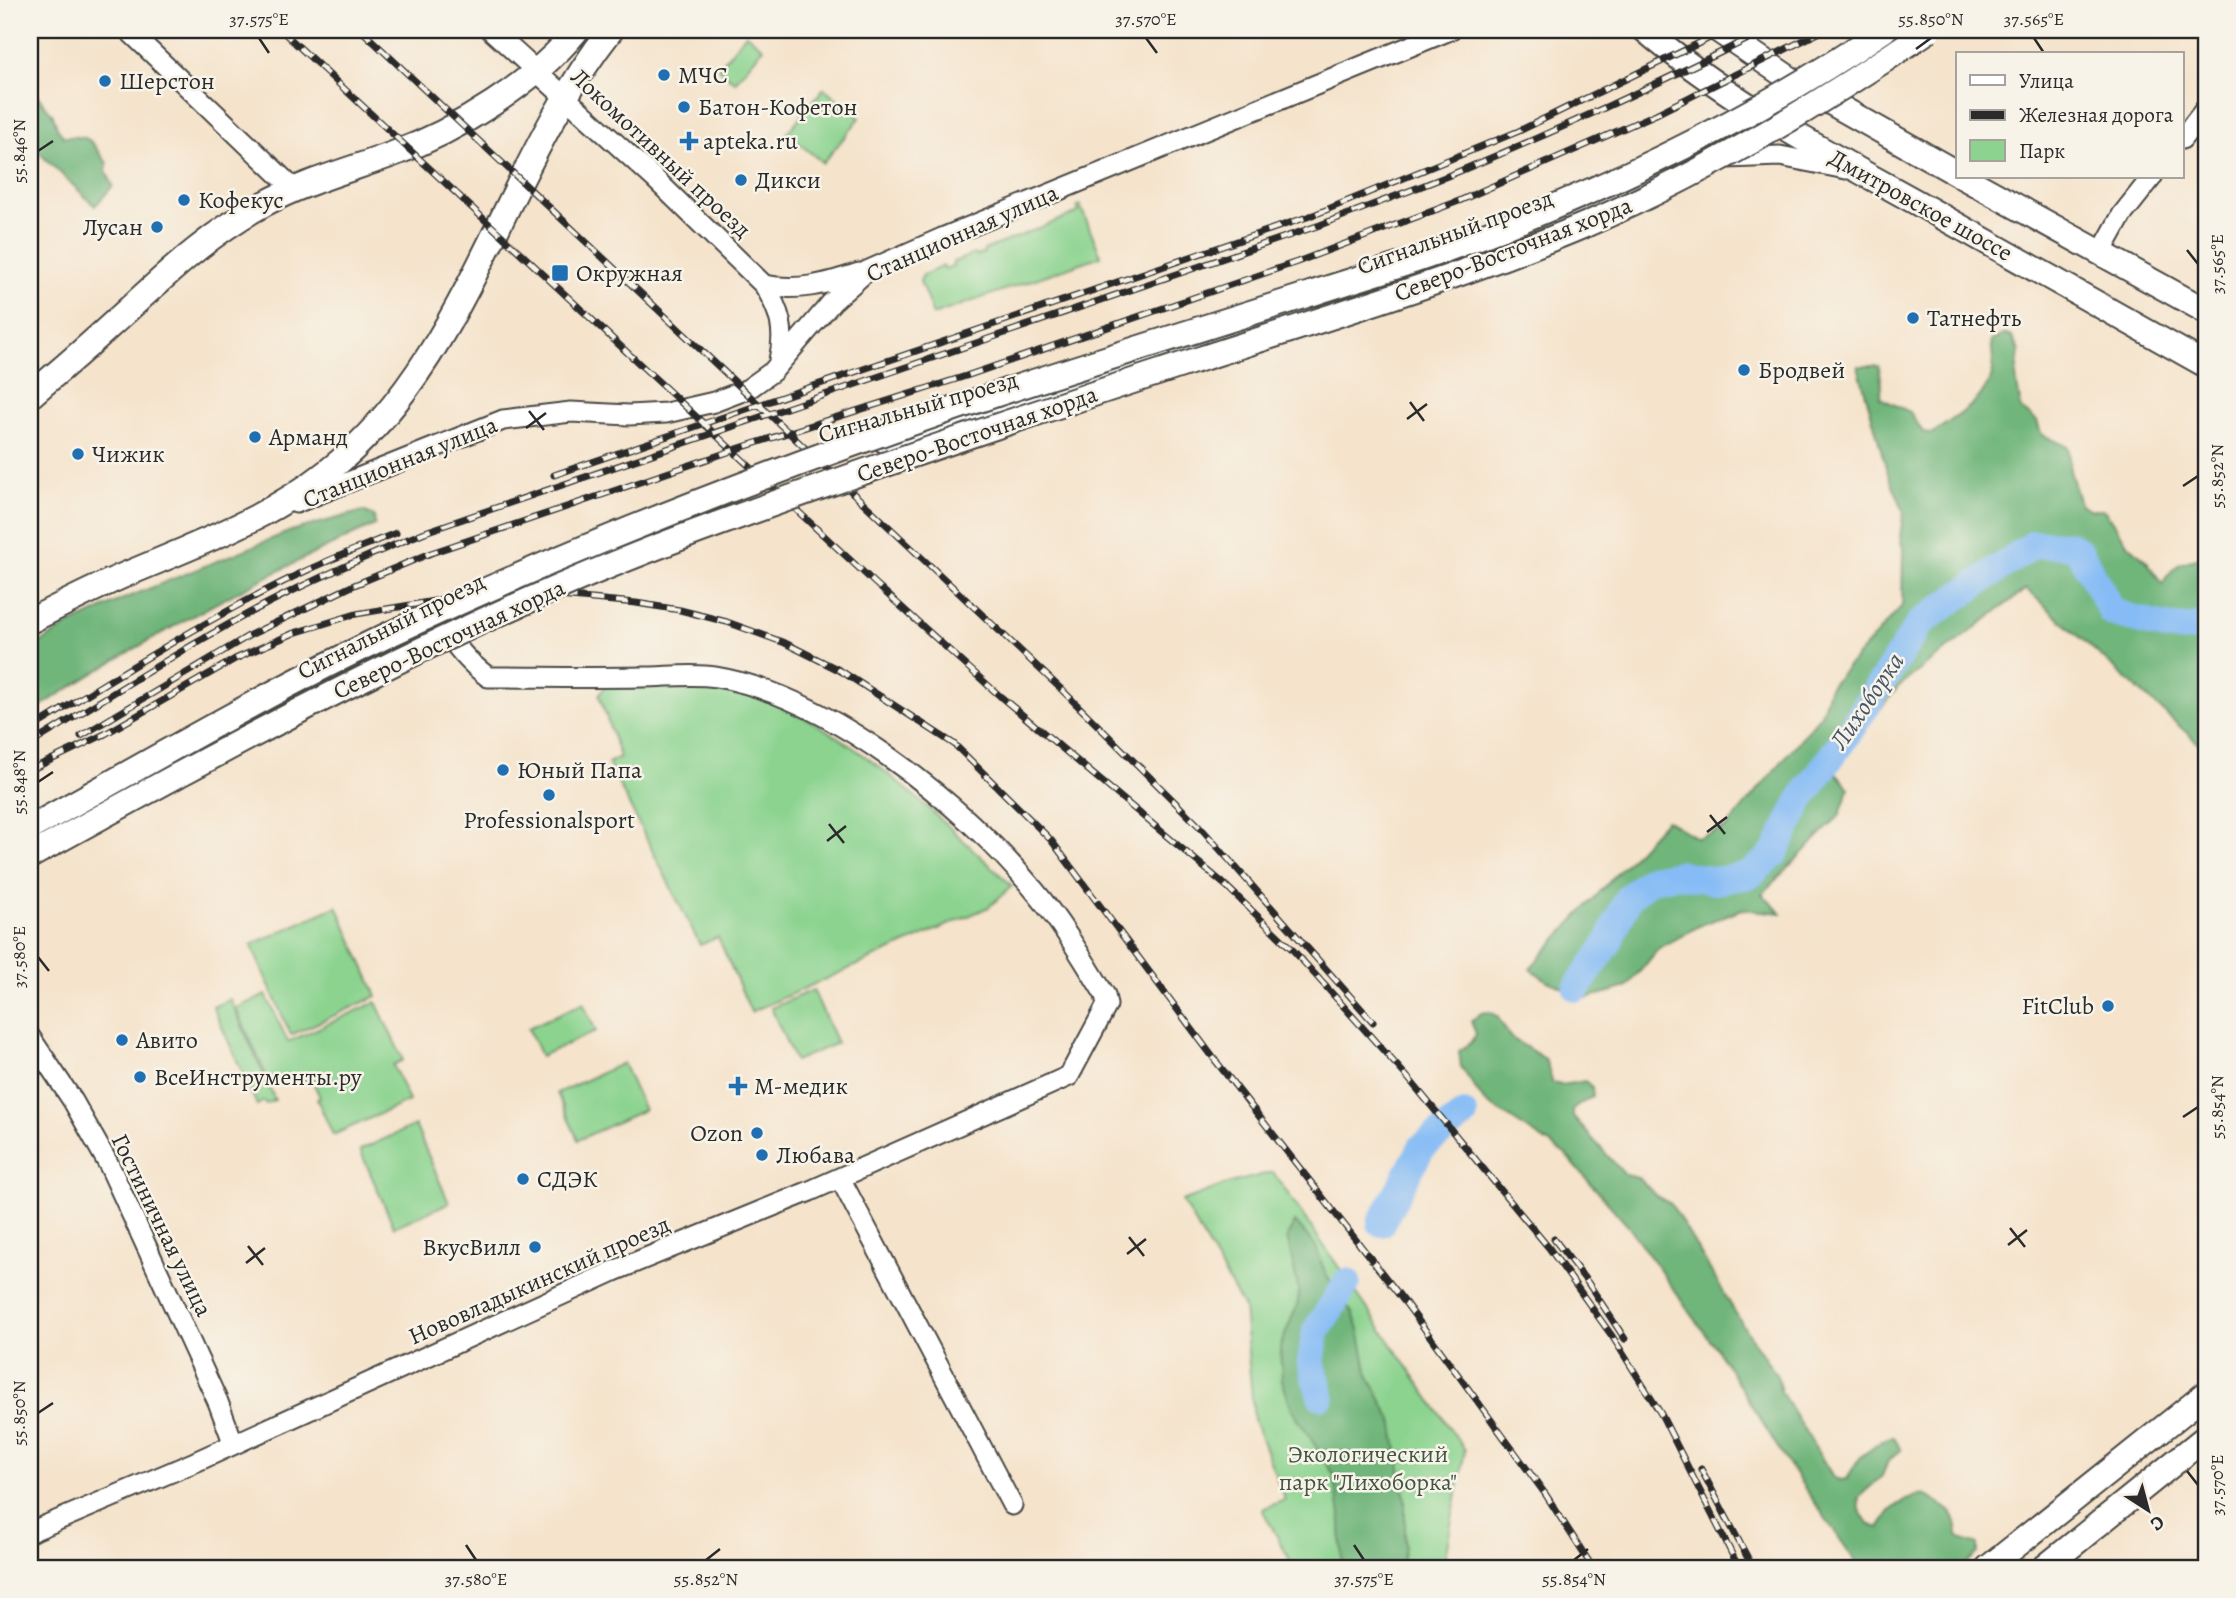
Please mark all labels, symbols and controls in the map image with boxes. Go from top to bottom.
text: 37.575°E [229,7,289,31]
text: 37.570°E [1115,7,1177,31]
text: 55.850°N [1898,7,1964,31]
text: 37.565°E [2004,7,2064,31]
legend [1956,52,2184,178]
place label: МЧС [678,59,728,91]
street label: Локомотивный проезд [564,61,758,245]
place label: Шерстон [119,65,215,97]
marker: МЧС [656,67,672,83]
text: Улица [2019,67,2074,95]
marker: Шерстон [97,73,113,89]
place label: Батон-Кофетон [698,91,858,123]
marker: Батон-Кофетон [676,99,692,115]
text: Железная дорога [2019,101,2174,129]
text: 55.846°N [7,119,31,183]
place label: apteka.ru [703,125,798,157]
marker: apteka.ru [681,133,697,149]
text: Парк [2019,137,2065,165]
street label: Дмитровское шоссе [1823,141,2019,269]
place label: Дикси [755,164,821,196]
marker: Дикси [733,172,749,188]
street label: Станционная улица [861,176,1063,290]
street label: Сигнальный проезд [1353,182,1557,282]
place label: Кофекус [198,184,284,216]
street label: Северо-Восточная хорда [1390,189,1636,309]
marker: Кофекус [176,192,192,208]
place label: Лусан [82,211,143,243]
marker: Лусан [149,219,165,235]
text: 37.565°E [2205,234,2229,294]
place label: Окружная [576,257,683,289]
marker: Окружная [550,263,570,283]
place label: Татнефть [1927,302,2022,334]
marker: Татнефть [1905,310,1921,326]
place label: Бродвей [1758,354,1845,386]
marker: Бродвей [1736,362,1752,378]
street label: Сигнальный проезд [814,363,1022,451]
street label: Северо-Восточная хорда [853,378,1101,490]
street label: Станционная улица [298,408,502,516]
place label: Арманд [268,421,348,453]
marker: Арманд [247,429,263,445]
place label: Чижик [92,438,165,470]
text: 55.852°N [2205,444,2229,508]
marker: Чижик [70,446,86,462]
street label: Сигнальный проезд [292,565,490,687]
street label: Северо-Восточная хорда [328,571,570,707]
water label: Лихоборка [1821,645,1912,757]
text: 55.848°N [7,749,31,814]
place label: Юный Папа [517,754,642,786]
marker: Юный Папа [495,762,511,778]
marker: Professionalsport [541,787,557,803]
place label: Professionalsport [463,804,635,836]
text: 37.580°E [7,926,31,988]
place label: FitClub [2021,990,2094,1022]
marker: FitClub [2100,998,2116,1014]
place label: Авито [135,1024,198,1056]
marker: Авито [114,1032,130,1048]
place label: ВсеИнструменты.ру [154,1061,362,1093]
marker: ВсеИнструменты.ру [132,1069,148,1085]
place label: М-медик [754,1070,848,1102]
text: 55.854°N [2205,1075,2229,1139]
marker: М-медик [728,1076,748,1096]
place label: Ozon [690,1117,743,1149]
marker: Ozon [749,1125,765,1141]
street label: Гостиничная улица [104,1128,220,1322]
place label: Любава [776,1139,855,1171]
marker: Любава [754,1147,770,1163]
place label: СДЭК [537,1163,598,1195]
marker: СДЭК [515,1171,531,1187]
street label: Нововладыкинский проезд [403,1208,675,1352]
place label: ВкусВилл [422,1231,521,1263]
marker: ВкусВилл [527,1239,543,1255]
text: 55.850°N [7,1380,31,1446]
park label: Экологический парк "Лихоборка" [1279,1438,1457,1498]
text: 37.570°E [2205,1454,2229,1516]
north arrow [2114,1476,2184,1546]
text: С [2145,1509,2170,1537]
text: 37.580°E [445,1567,507,1591]
text: 55.852°N [674,1567,738,1591]
text: 37.575°E [1334,1567,1394,1591]
text: 55.854°N [1542,1567,1606,1591]

